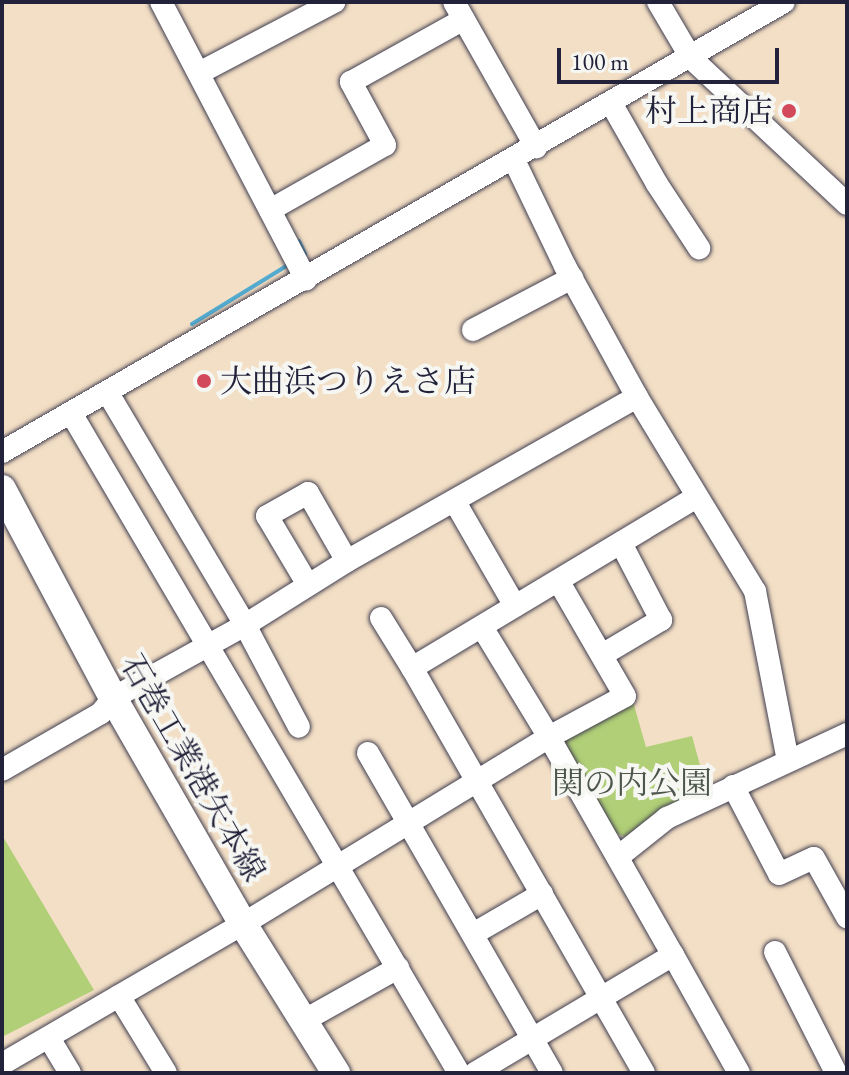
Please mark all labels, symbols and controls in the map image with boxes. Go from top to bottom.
scale bar [561,32,783,82]
text: 100 m [571,46,629,77]
place label: 村上商店 [645,92,773,130]
marker: 村上商店 [780,102,798,120]
place label: 大曲浜つりえさ店 [220,362,476,400]
marker: 大曲浜つりえさ店 [195,372,213,390]
street label: 石巻工業港矢本線 [112,648,274,888]
park label: 関の内公園 [552,764,712,802]

